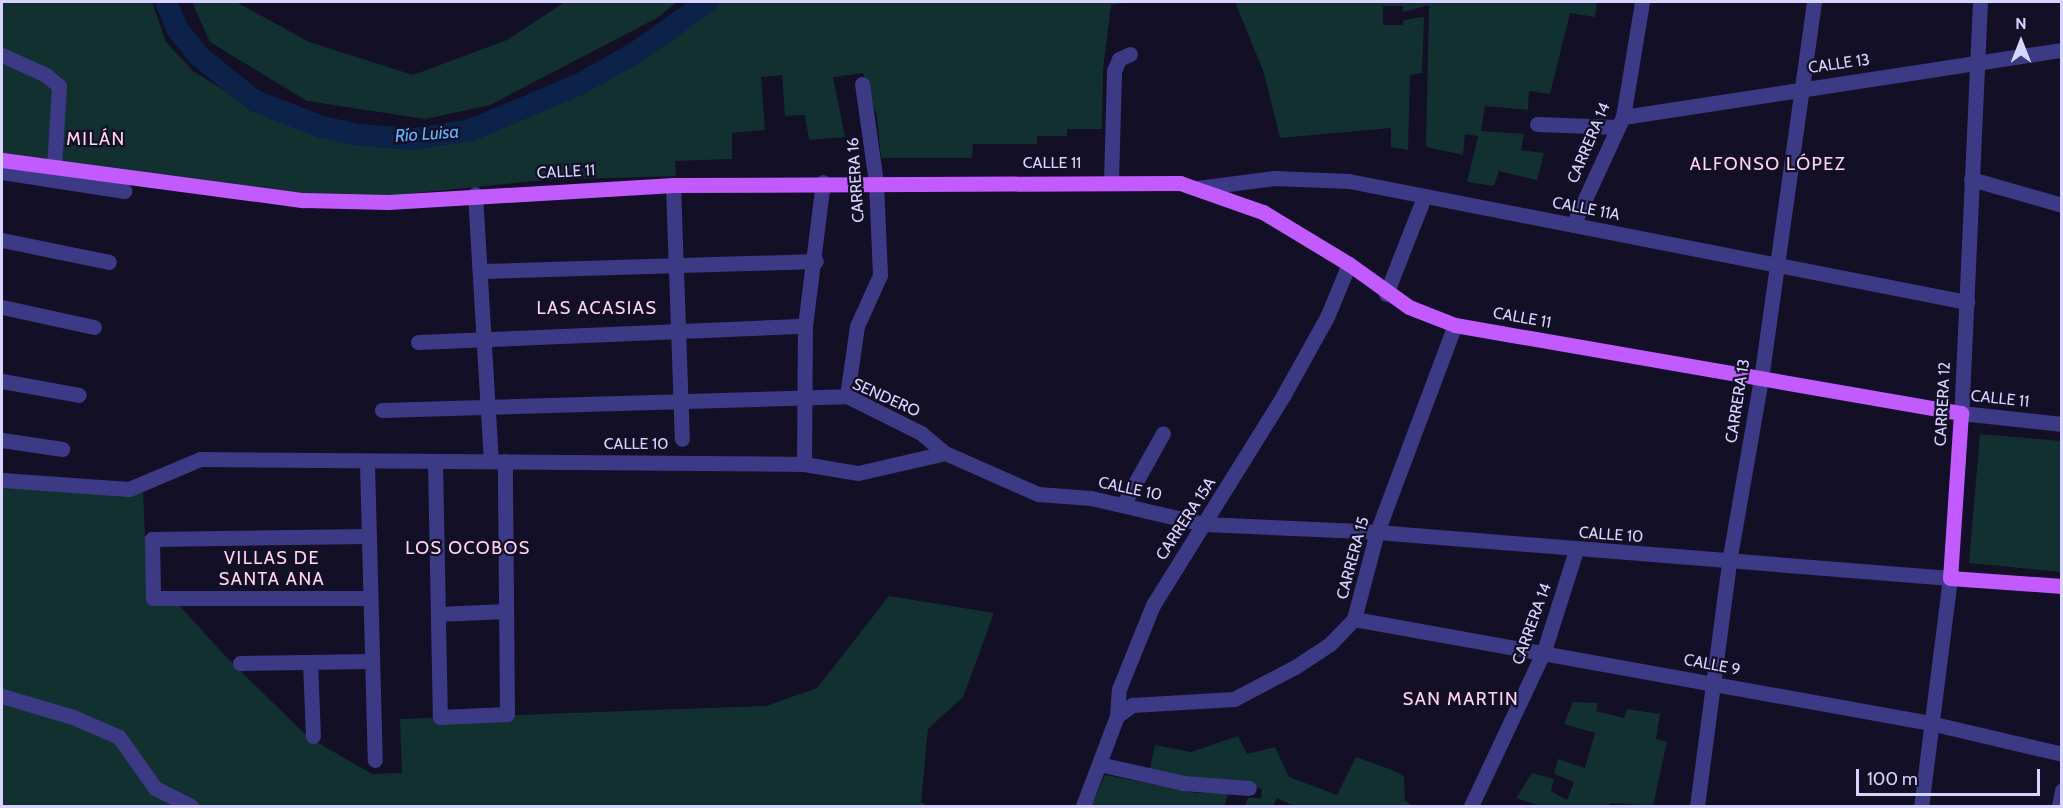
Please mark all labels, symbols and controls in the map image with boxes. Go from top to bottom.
north arrow [1991,12,2051,72]
text: N [2015,14,2027,33]
street label: CALLE 13 [1807,50,1871,78]
street label: CARRERA 14 [1563,100,1615,186]
water label: Río Luisa [394,121,460,147]
district label: MILÁN [66,128,126,150]
street label: CARRERA 16 [843,137,869,223]
street label: CALLE 11 [1023,153,1081,173]
district label: ALFONSO LÓPEZ [1690,153,1846,175]
street label: CALLE 11 [536,161,596,183]
street label: CALLE 11A [1551,193,1621,225]
district label: LAS ACASIAS [537,297,657,319]
street label: CALLE 11 [1491,303,1553,333]
street label: CARRERA 13 [1722,358,1754,444]
street label: CARRERA 12 [1931,361,1955,447]
street label: SENDERO [849,375,923,421]
street label: CALLE 11 [1970,386,2030,412]
street label: CALLE 10 [604,434,668,454]
street label: CALLE 10 [1096,473,1164,505]
street label: CARRERA 15A [1152,474,1220,564]
street label: CARRERA 15 [1333,515,1373,601]
street label: CALLE 10 [1578,523,1644,547]
district label: LOS OCOBOS [405,537,531,559]
district label: VILLAS DE SANTA ANA [219,548,325,590]
street label: CARRERA 14 [1508,581,1556,667]
street label: CALLE 9 [1682,650,1742,680]
district label: SAN MARTIN [1403,688,1519,710]
scale bar [1859,757,2044,795]
text: 100 m [1867,768,1918,790]

